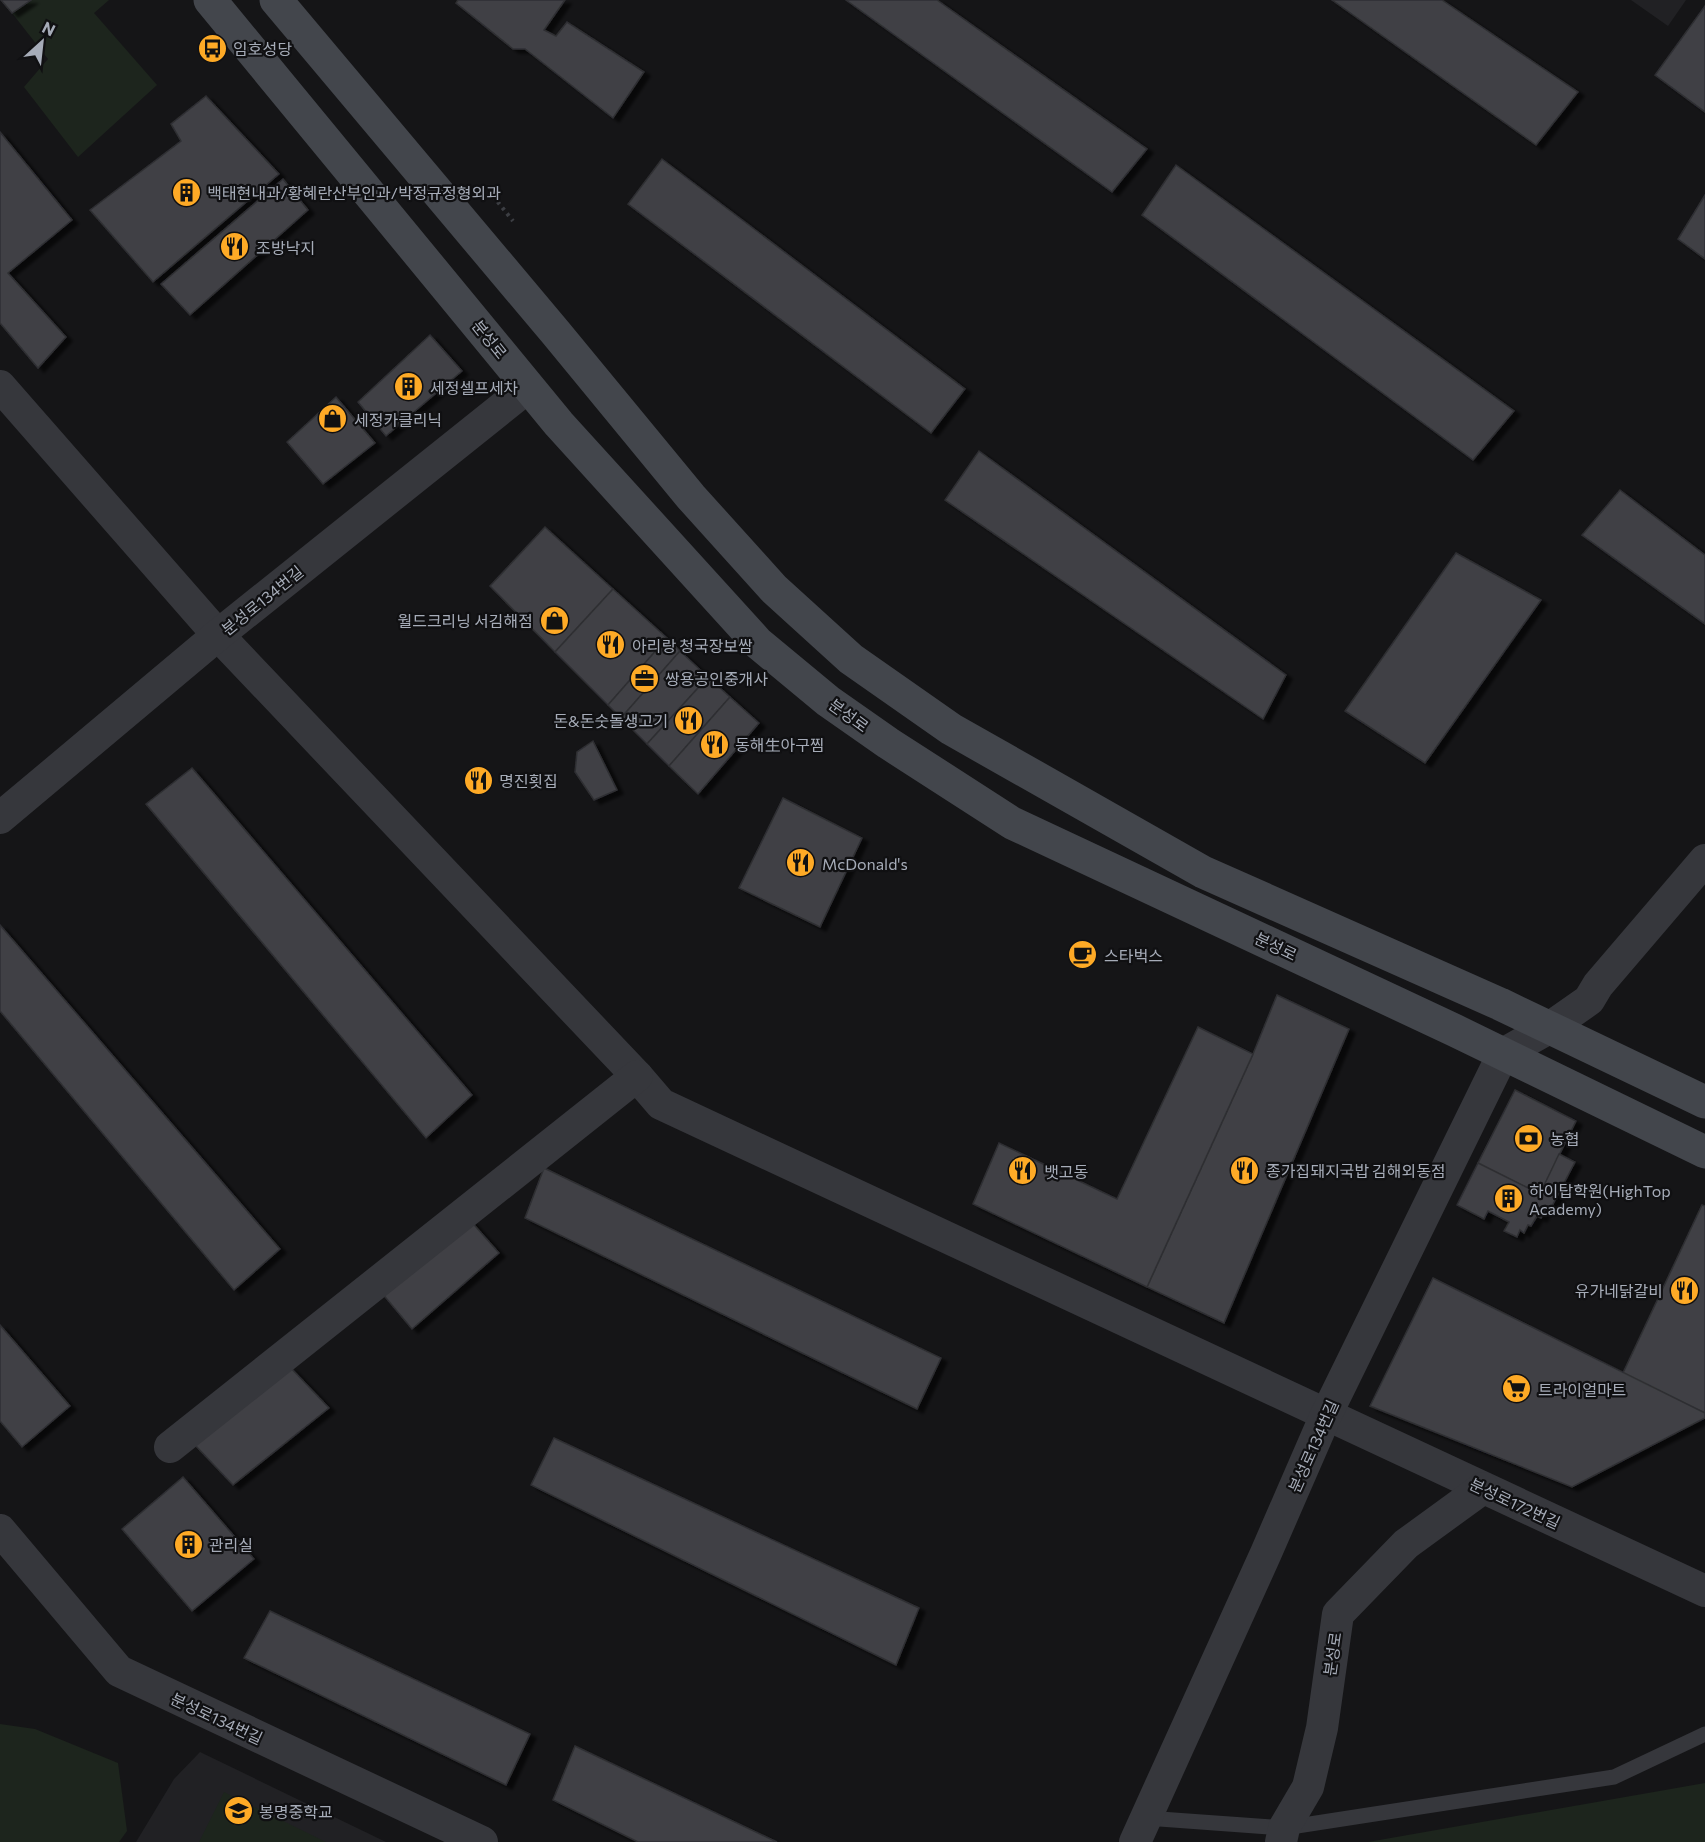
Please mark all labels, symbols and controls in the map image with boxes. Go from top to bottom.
north arrow [12,12,72,72]
text: N [39,17,59,39]
bus stop icon: 임호성당 [196,32,228,64]
place label: 임호성당 [233,39,292,58]
building icon: 백태현내과/황혜란산부인과/박정규정형외과 [170,176,202,208]
place label: 백태현내과/황혜란산부인과/박정규정형외과 [207,183,501,202]
restaurant icon: 조방낙지 [219,231,251,263]
place label: 조방낙지 [256,238,315,257]
street label: 분성로 [469,316,511,362]
building icon: 세정셀프세차 [393,371,425,403]
place label: 세정셀프세차 [430,378,519,397]
shop icon: 세정카클리닉 [317,403,349,435]
place label: 세정카클리닉 [354,410,442,429]
street label: 분성로134번길 [217,561,307,639]
shop icon: 월드크리닝 서김해점 [538,604,570,636]
place label: 월드크리닝 서김해점 [397,611,533,630]
restaurant icon: 아리랑 청국장보쌈 [595,629,627,661]
place label: 아리랑 청국장보쌈 [632,636,753,655]
office icon: 쌍용공인중개사 [628,662,660,694]
place label: 쌍용공인중개사 [665,669,768,688]
street label: 분성로 [826,694,873,736]
restaurant icon: 돈&돈숫돌생고기 [673,704,705,736]
place label: 돈&돈숫돌생고기 [553,711,668,730]
restaurant icon: 동해生아구찜 [698,728,730,760]
place label: 동해生아구찜 [735,735,825,754]
restaurant icon: 명진횟집 [462,764,494,796]
place label: 명진횟집 [499,771,558,790]
restaurant icon: McDonald's [785,847,817,879]
place label: McDonald's [822,854,908,873]
street label: 분성로 [1252,928,1300,964]
cafe icon: 스타벅스 [1067,939,1099,971]
place label: 스타벅스 [1104,946,1163,965]
bank icon: 농협 [1513,1122,1545,1154]
place label: 농협 [1550,1129,1579,1148]
restaurant icon: 종가집돼지국밥 김해외동점 [1229,1154,1261,1186]
restaurant icon: 뱃고동 [1007,1155,1039,1187]
place label: 종가집돼지국밥 김해외동점 [1266,1161,1446,1180]
place label: 뱃고동 [1044,1162,1088,1181]
place label: 하이탑학원(HighTop Academy) [1529,1181,1671,1218]
building icon: 하이탑학원(HighTop Academy) [1492,1183,1524,1215]
restaurant icon: 유가네닭갈비 [1668,1274,1700,1306]
place label: 유가네닭갈비 [1575,1281,1663,1300]
supermarket icon: 트라이얼마트 [1501,1373,1533,1405]
place label: 트라이얼마트 [1538,1380,1626,1399]
street label: 분성로134번길 [1284,1397,1342,1495]
street label: 분성로172번길 [1467,1474,1563,1532]
building icon: 관리실 [172,1528,204,1560]
place label: 관리실 [209,1535,253,1554]
street label: 분성로 [1320,1631,1345,1677]
street label: 분성로134번길 [168,1688,266,1748]
school or university icon: 봉명중학교 [222,1795,254,1827]
place label: 봉명중학교 [259,1802,333,1821]

